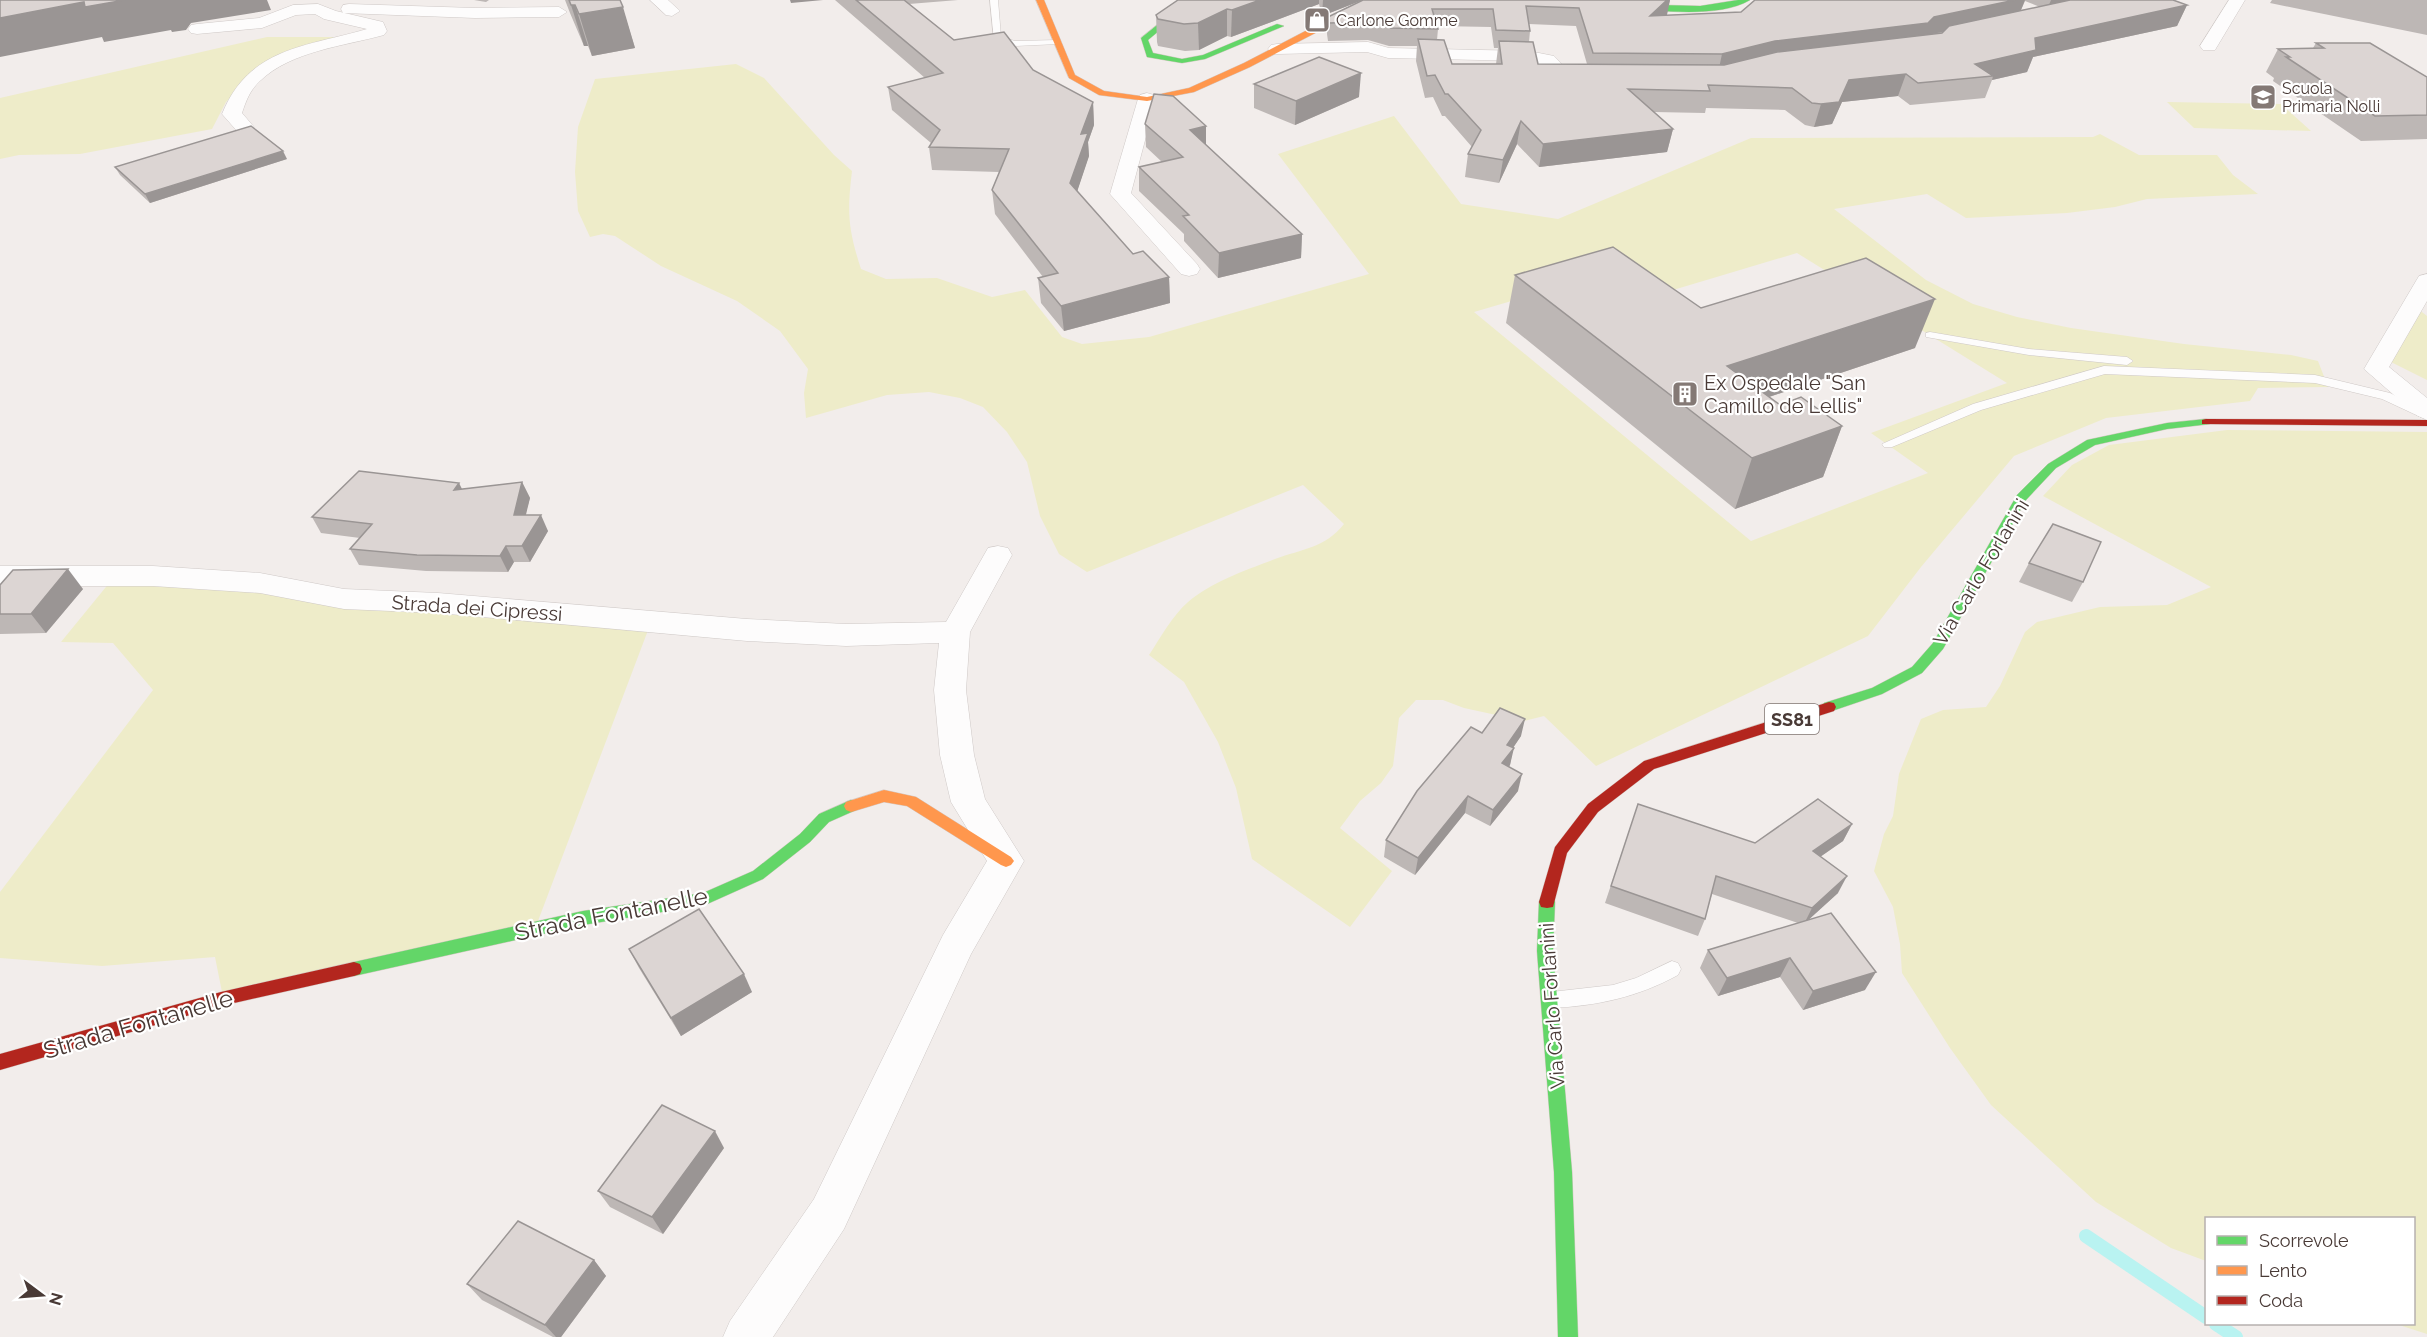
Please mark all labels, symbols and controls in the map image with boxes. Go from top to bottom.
shop icon: Carlone Gomme [1302,5,1332,35]
place label: Carlone Gomme [1336,11,1458,30]
place label: Scuola Primaria Nolli [2282,79,2380,116]
school or university icon: Scuola Primaria Nolli [2248,82,2278,112]
place label: Ex Ospedale "San Camillo de Lellis" [1704,371,1866,418]
building icon: Ex Ospedale "San Camillo de Lellis" [1670,379,1700,409]
street label: Via Carlo Forlanini [1928,494,2034,650]
street label: Strada dei Cipressi [391,590,563,626]
road number: SS81 [1765,704,1819,734]
street label: Strada Fontanelle [512,881,710,947]
street label: Via Carlo Forlanini [1534,922,1570,1090]
street label: Strada Fontanelle [40,983,236,1065]
legend [2205,1217,2415,1325]
text: Scorrevole [2259,1230,2349,1251]
text: Lento [2259,1260,2307,1281]
north arrow [12,1265,72,1325]
text: Coda [2259,1290,2303,1311]
text: N [45,1291,67,1307]

